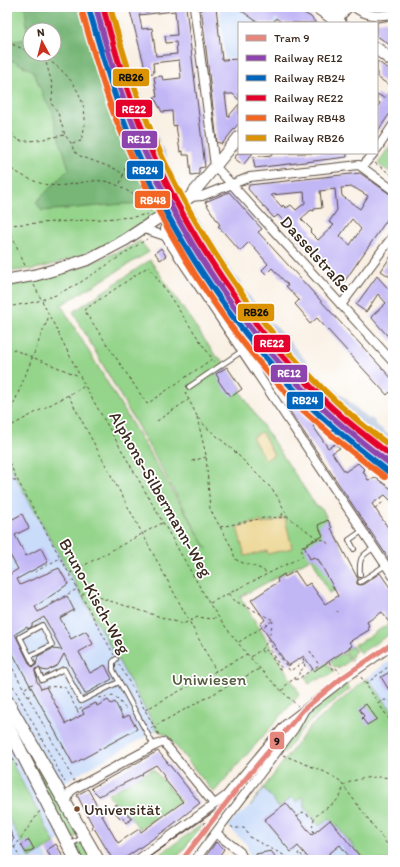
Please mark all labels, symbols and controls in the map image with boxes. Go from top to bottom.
north arrow [22,22,62,62]
legend [238,22,378,154]
text: N [36,26,45,39]
text: Tram 9 [274,31,310,45]
text: Railway RE12 [274,51,343,65]
line badge: RB26 [112,68,150,87]
text: RB26 [118,71,144,84]
text: Railway RB24 [274,71,345,85]
text: Railway RE22 [274,91,344,105]
line badge: RE22 [115,99,153,118]
text: RE22 [122,103,146,116]
text: Railway RB48 [274,111,346,125]
line badge: RE12 [121,130,158,149]
text: Railway RB26 [274,131,344,145]
text: RE12 [127,133,151,146]
line badge: RB24 [126,160,164,180]
text: RB24 [132,164,158,177]
line badge: RB48 [134,190,171,209]
text: RB48 [140,194,166,207]
street label: Dasselstraße [276,212,356,296]
line badge: RB26 [237,303,275,322]
text: RB26 [243,306,269,319]
line badge: RE22 [253,334,291,353]
text: RE22 [260,337,284,350]
line badge: RE12 [270,364,308,383]
text: RE12 [277,367,301,380]
line badge: RB24 [286,391,324,410]
text: RB24 [292,394,318,407]
street label: Alphons-Silbermann-Weg [105,408,217,581]
street label: Bruno-Kisch-Weg [55,535,135,658]
park label: Uniwiesen [172,669,247,689]
line badge: 9 [269,731,285,750]
text: 9 [274,735,280,748]
place label: Universität [84,800,161,819]
marker: Universität [72,804,82,814]

